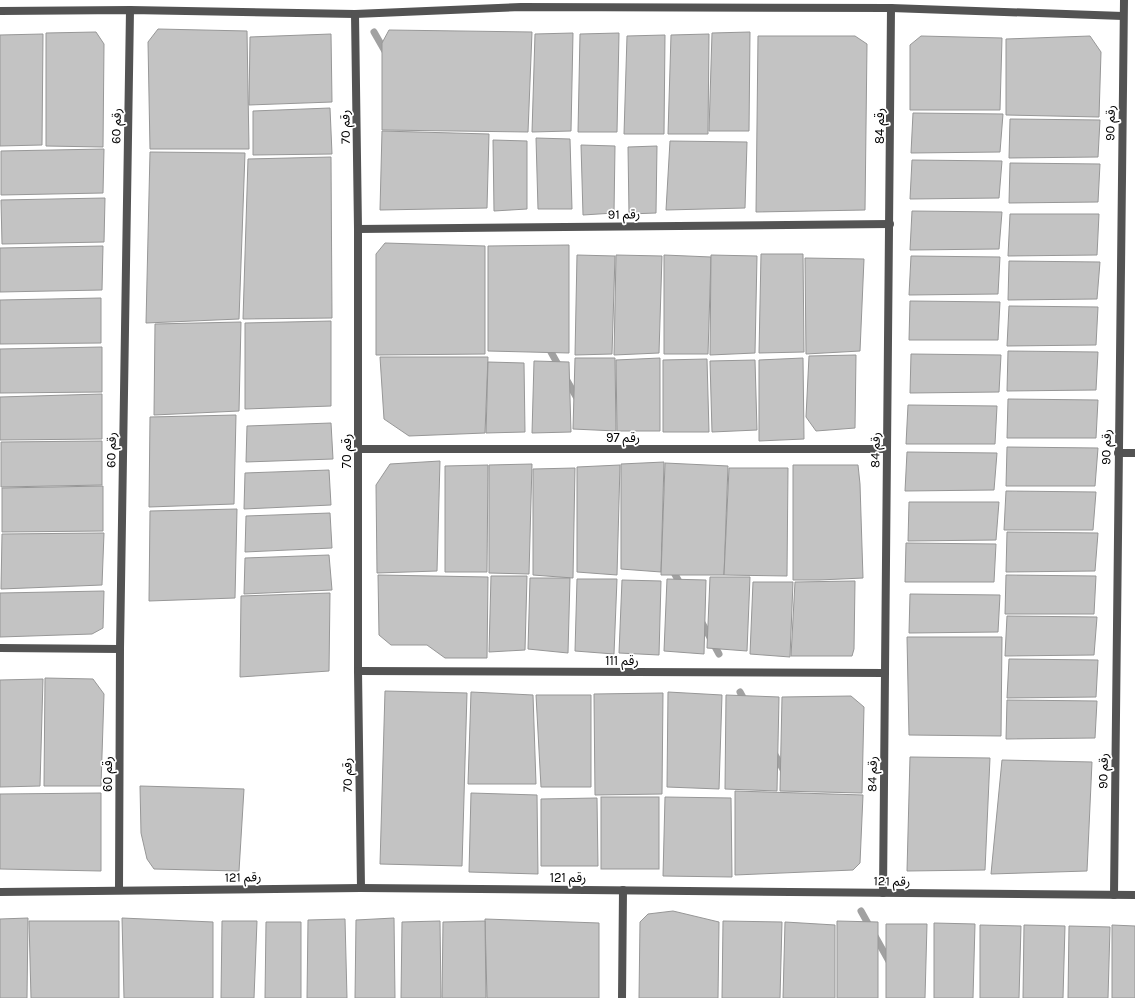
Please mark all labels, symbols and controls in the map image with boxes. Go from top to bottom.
street label: رقم 90 [1102,105,1121,141]
street label: رقم 60 [108,108,127,144]
street label: رقم 84 [872,108,890,144]
street label: رقم 70 [337,110,356,144]
street label: رقم 91 [608,206,640,225]
street label: رقم 90 [1098,429,1117,465]
street label: رقم 97 [606,430,640,448]
street label: رقم 60 [103,432,122,468]
street label: رقم 84 [867,432,886,468]
street label: رقم 70 [339,434,357,468]
street label: رقم 111 [605,653,639,671]
street label: رقم 90 [1095,753,1114,789]
street label: رقم 60 [100,756,118,792]
street label: رقم 84 [864,756,883,792]
street label: رقم 70 [339,758,358,792]
street label: رقم 121 [225,869,262,888]
street label: رقم 121 [550,870,586,888]
street label: رقم 121 [873,873,910,892]

